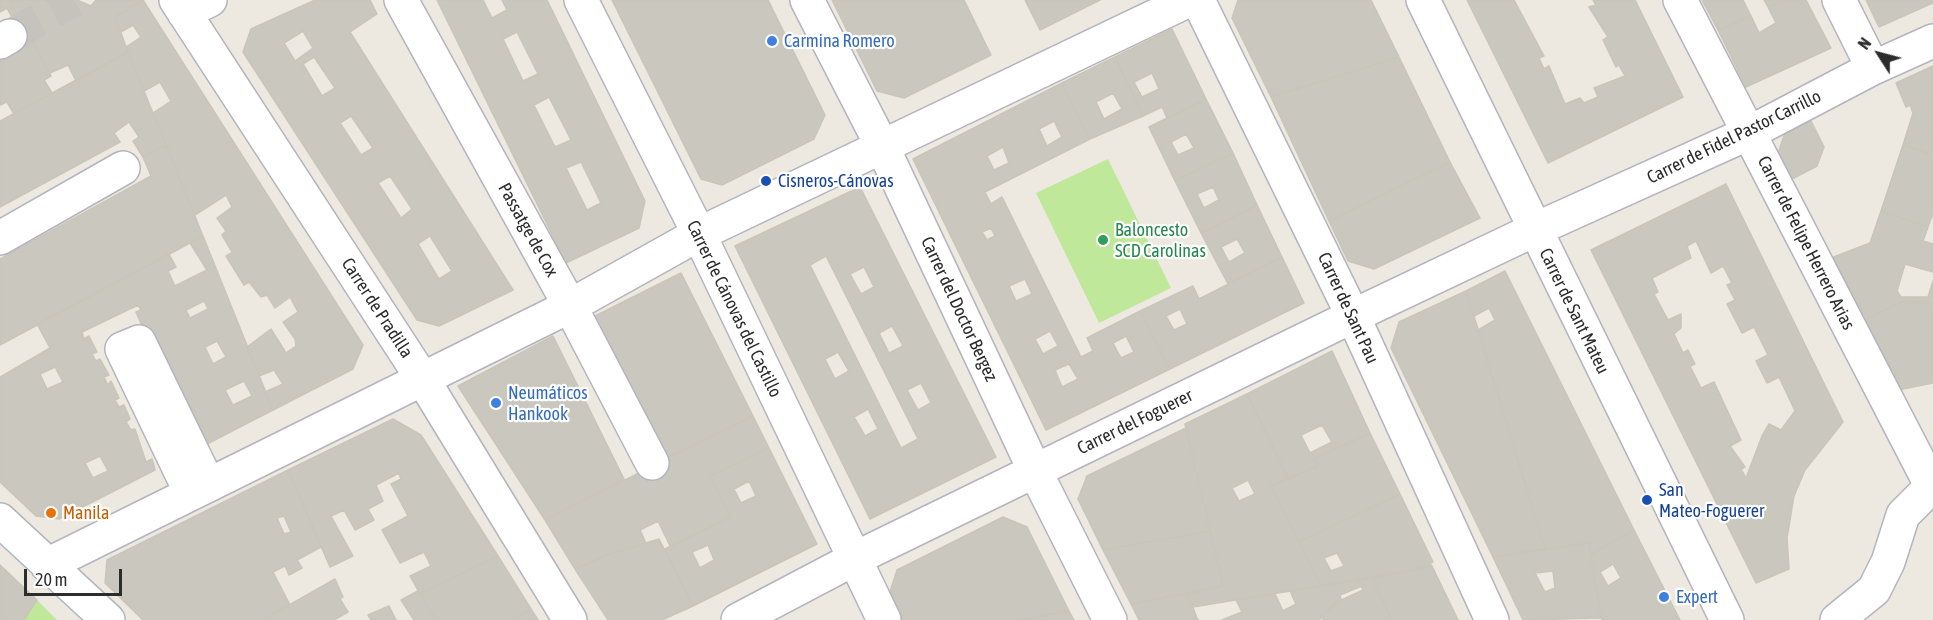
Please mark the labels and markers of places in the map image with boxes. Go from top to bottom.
place label: Carmina Romero [784,30,895,52]
marker: Carmina Romero [765,34,779,48]
place label: Cisneros-Cánovas [778,170,894,192]
marker: Cisneros-Cánovas [759,174,773,188]
place label: Baloncesto SCD Carolinas [1115,219,1206,262]
marker: Baloncesto SCD Carolinas [1096,233,1110,247]
place label: Neumáticos Hankook [508,382,588,424]
marker: Neumáticos Hankook [489,396,503,410]
place label: San Mateo-Foguerer [1659,479,1764,522]
marker: San Mateo-Foguerer [1640,493,1654,507]
place label: Manila [63,502,109,524]
marker: Manila [44,506,58,520]
place label: Expert [1676,586,1718,608]
marker: Expert [1657,590,1671,604]

